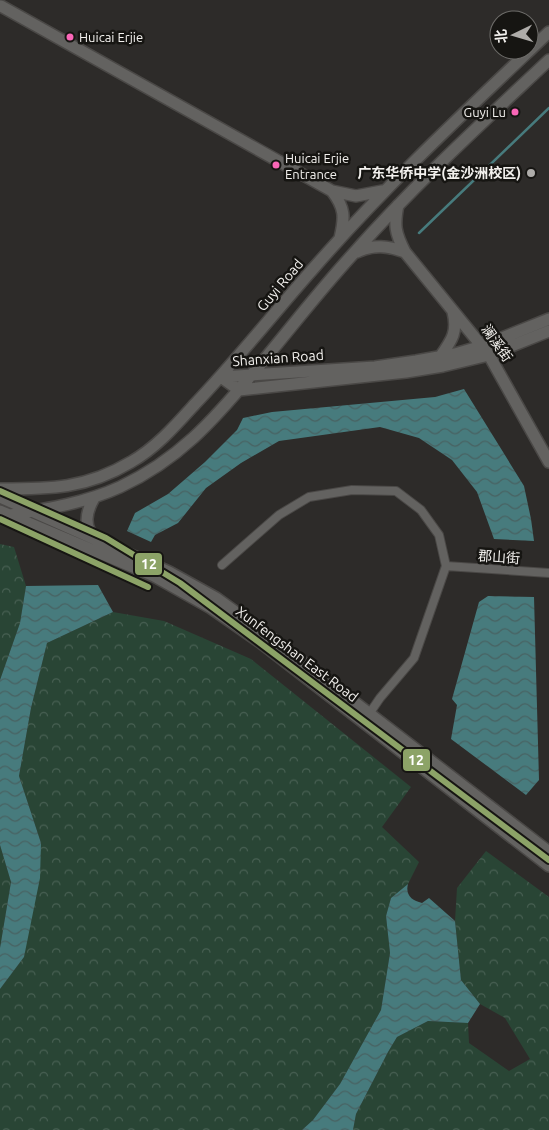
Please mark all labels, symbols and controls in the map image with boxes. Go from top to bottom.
north arrow [489,10,539,60]
text: 北 [492,28,510,44]
place label: Huicai Erjie [79,30,143,44]
marker: Huicai Erjie [65,32,75,42]
place label: Guyi Lu [464,105,506,119]
marker: Guyi Lu [510,107,520,117]
place label: Huicai Erjie Entrance [285,151,349,181]
marker: Huicai Erjie Entrance [271,160,281,170]
place label: 广东华侨中学(金沙洲校区) [357,165,521,181]
marker: 广东华侨中学(金沙洲校区) [525,167,537,179]
street label: Guyi Road [254,256,306,314]
street label: 澜溪街 [478,321,516,365]
street label: Shanxian Road [232,347,324,369]
street label: 郡山街 [477,548,521,566]
line badge: 12 [134,552,163,576]
text: 12 [141,556,157,572]
street label: Xunfengshan East Road [233,603,361,705]
line badge: 12 [402,748,431,772]
text: 12 [408,752,424,768]

